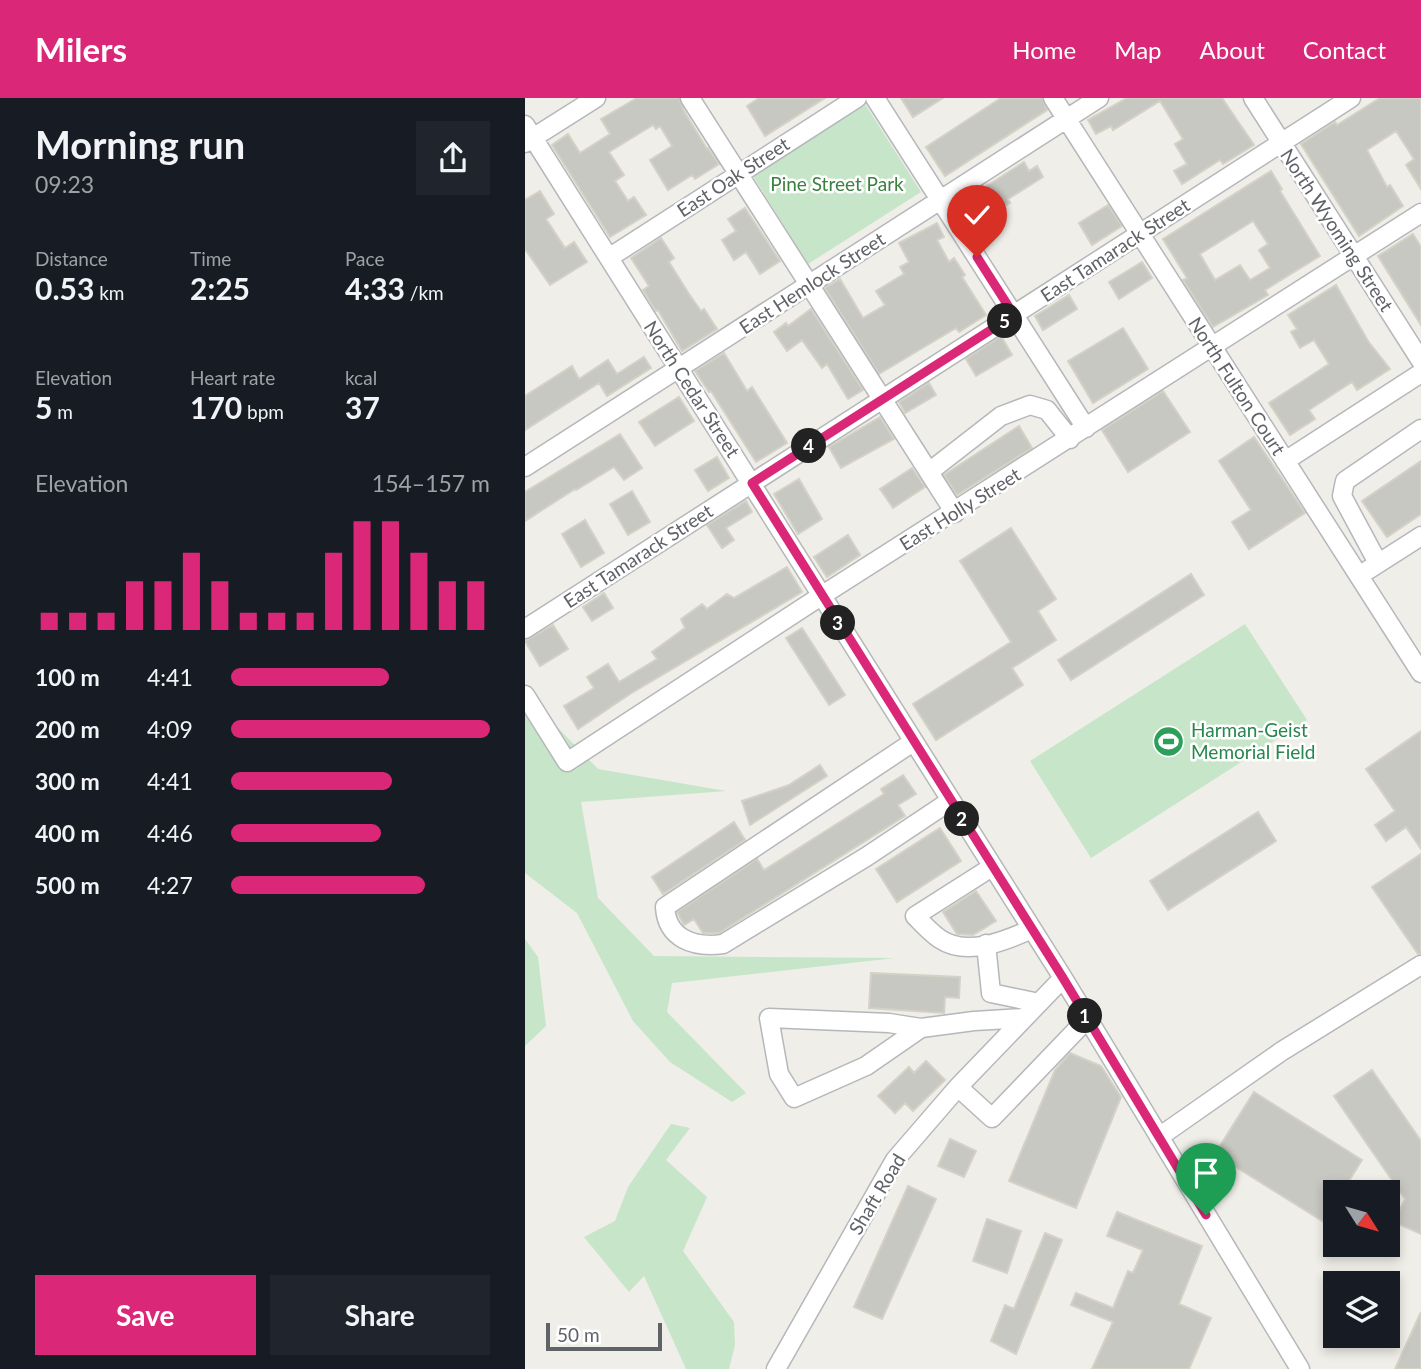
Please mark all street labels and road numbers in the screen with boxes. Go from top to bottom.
street label: East Oak Street [672,132,793,221]
street label: North Wyoming Street [1276,144,1399,315]
street label: East Tamarack Street [1036,193,1194,306]
street label: East Hemlock Street [735,227,889,338]
street label: North Fulton Court [1184,312,1291,459]
street label: North Cedar Street [640,316,745,461]
street label: East Holly Street [895,462,1025,555]
street label: East Tamarack Street [559,499,717,612]
street label: Shaft Road [844,1149,910,1238]

